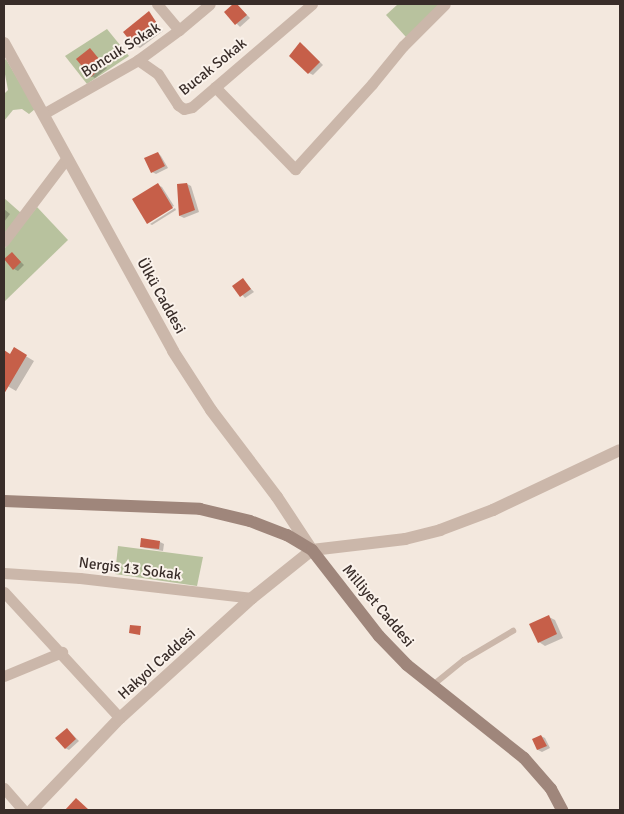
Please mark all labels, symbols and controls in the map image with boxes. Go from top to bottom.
street label: Boncuk Sokak [78,19,164,81]
street label: Bucak Sokak [176,34,250,100]
street label: Ülkü Caddesi [133,255,189,337]
street label: Nergis 13 Sokak [78,554,182,584]
street label: Milliyet Caddesi [338,561,418,651]
street label: Hakyol Caddesi [115,624,199,704]

